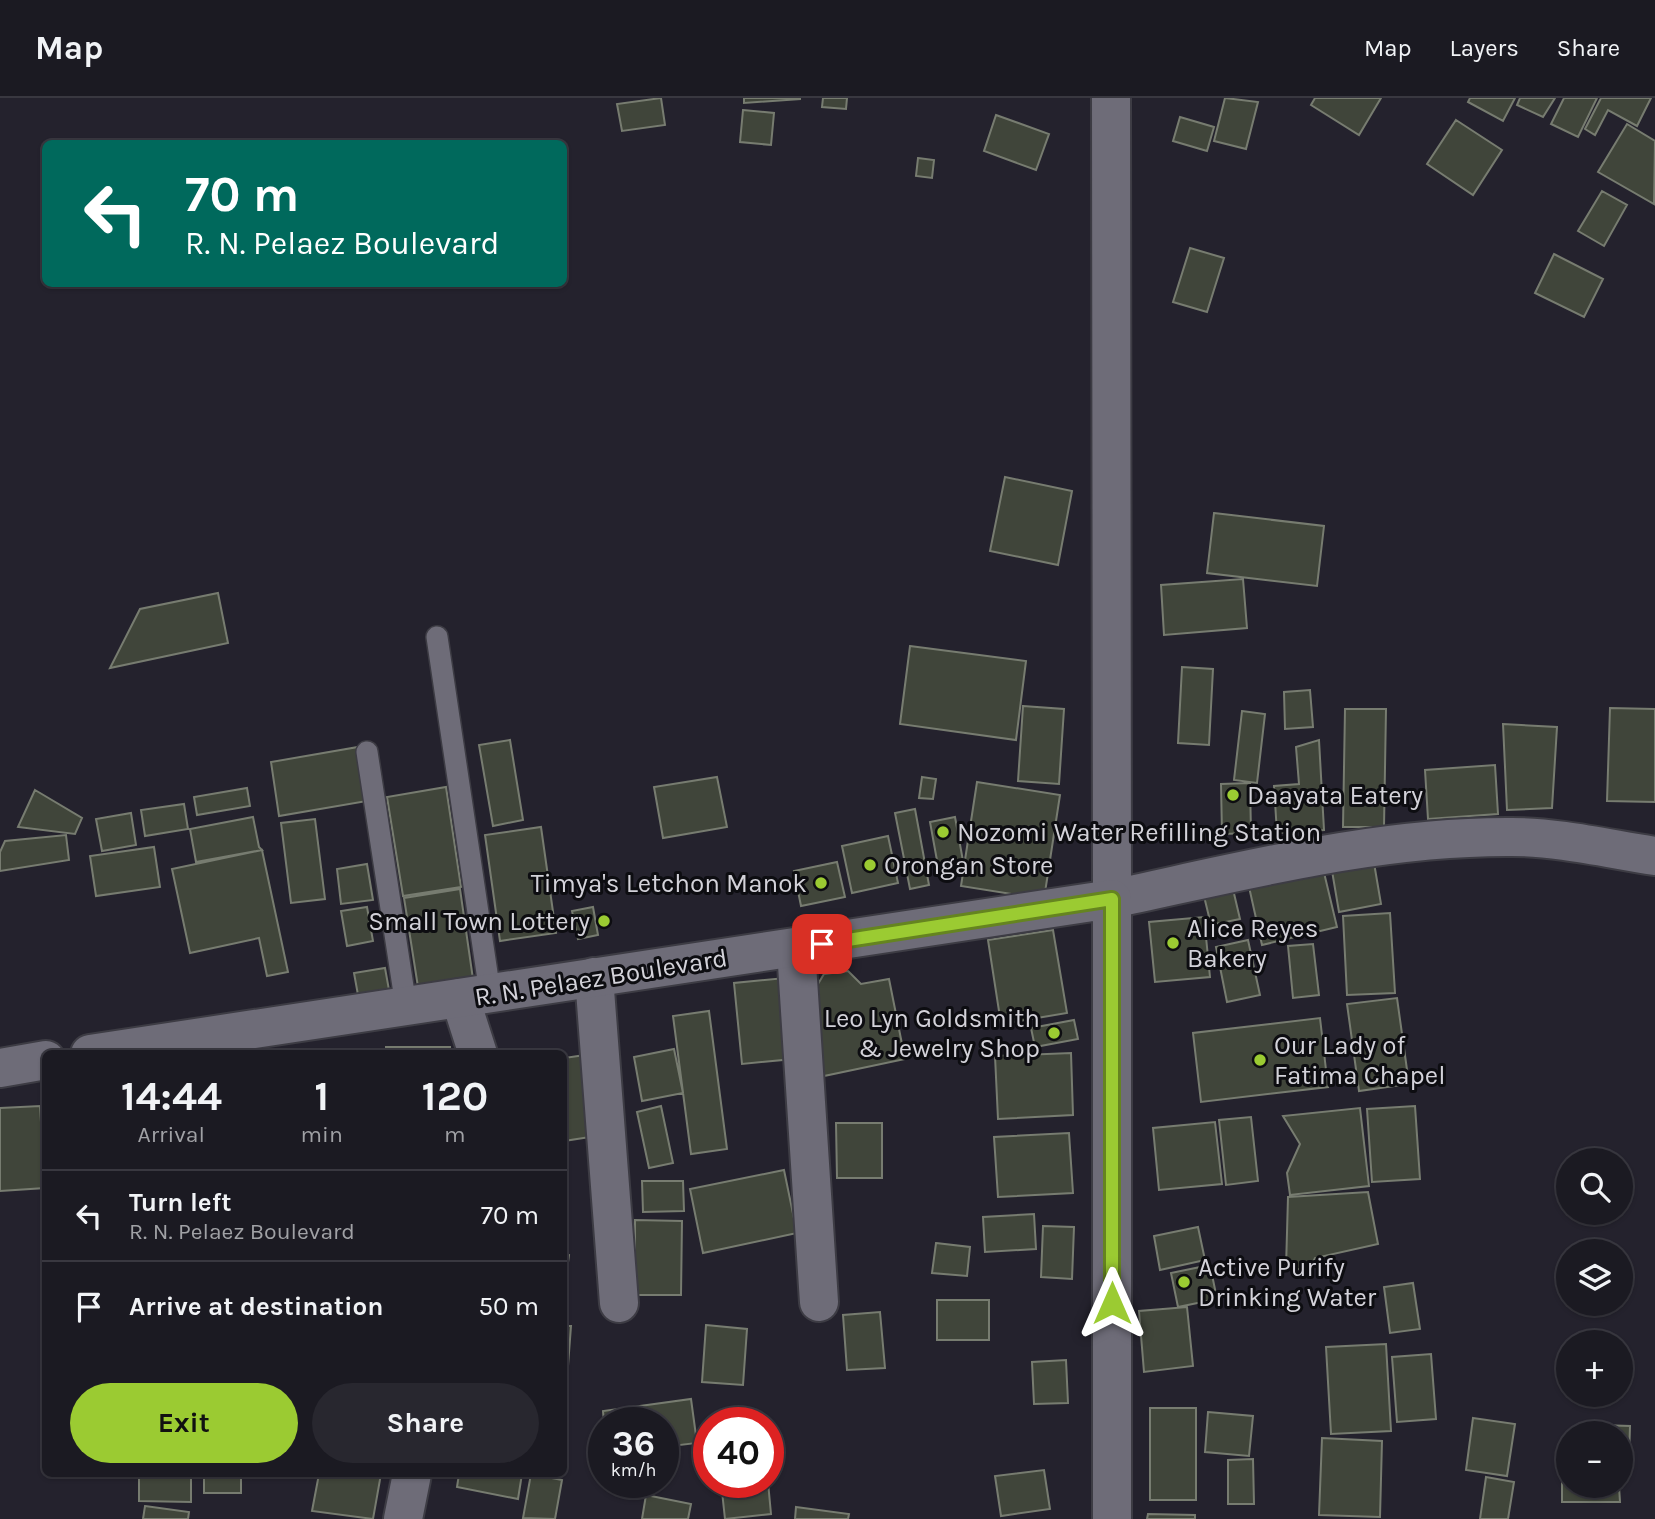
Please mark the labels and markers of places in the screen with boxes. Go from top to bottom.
place label: Daayata Eatery [1247,780,1423,811]
marker: Daayata Eatery [1225,787,1241,803]
place label: Nozomi Water Refilling Station [957,817,1321,848]
marker: Nozomi Water Refilling Station [935,824,951,840]
place label: Orongan Store [884,850,1053,881]
marker: Orongan Store [862,857,878,873]
place label: Timya's Letchon Manok [531,868,807,899]
marker: Timya's Letchon Manok [813,875,829,891]
place label: Small Town Lottery [368,906,590,937]
marker: Small Town Lottery [596,913,612,929]
place label: Alice Reyes Bakery [1187,913,1318,974]
pin [792,914,852,974]
marker: Alice Reyes Bakery [1165,935,1181,951]
place label: Leo Lyn Goldsmith & Jewelry Shop [824,1003,1040,1064]
marker: Leo Lyn Goldsmith & Jewelry Shop [1046,1025,1062,1041]
place label: Our Lady of Fatima Chapel [1274,1030,1445,1091]
marker: Our Lady of Fatima Chapel [1252,1052,1268,1068]
place label: Active Purify Drinking Water [1198,1252,1377,1313]
marker: Active Purify Drinking Water [1176,1274,1192,1290]

